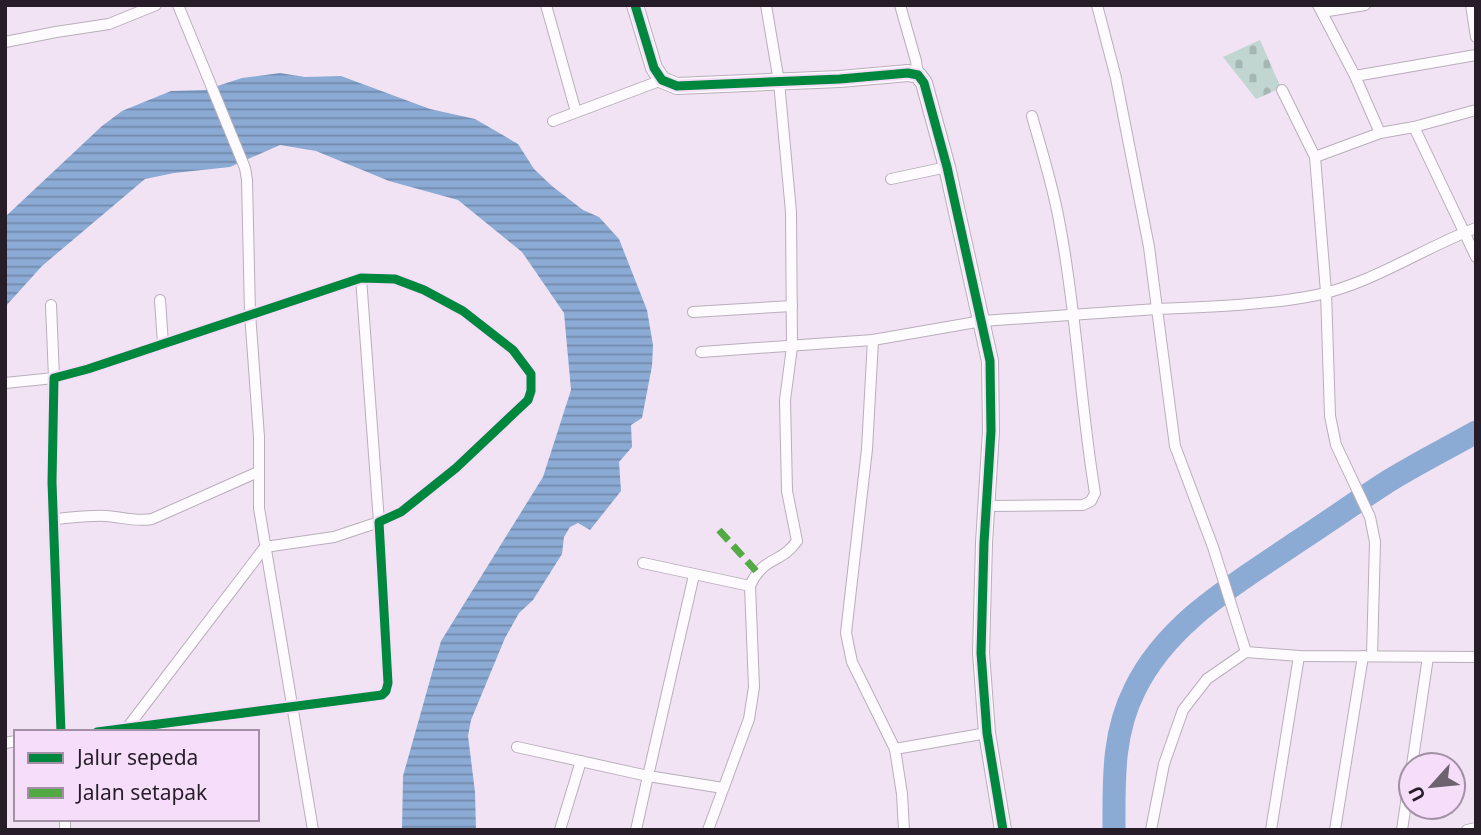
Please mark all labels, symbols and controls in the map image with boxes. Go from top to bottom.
legend [14,730,259,821]
text: Jalur sepeda [75,743,198,771]
north arrow [1397,751,1467,821]
text: Jalan setapak [75,778,208,806]
text: U [1402,781,1432,806]

